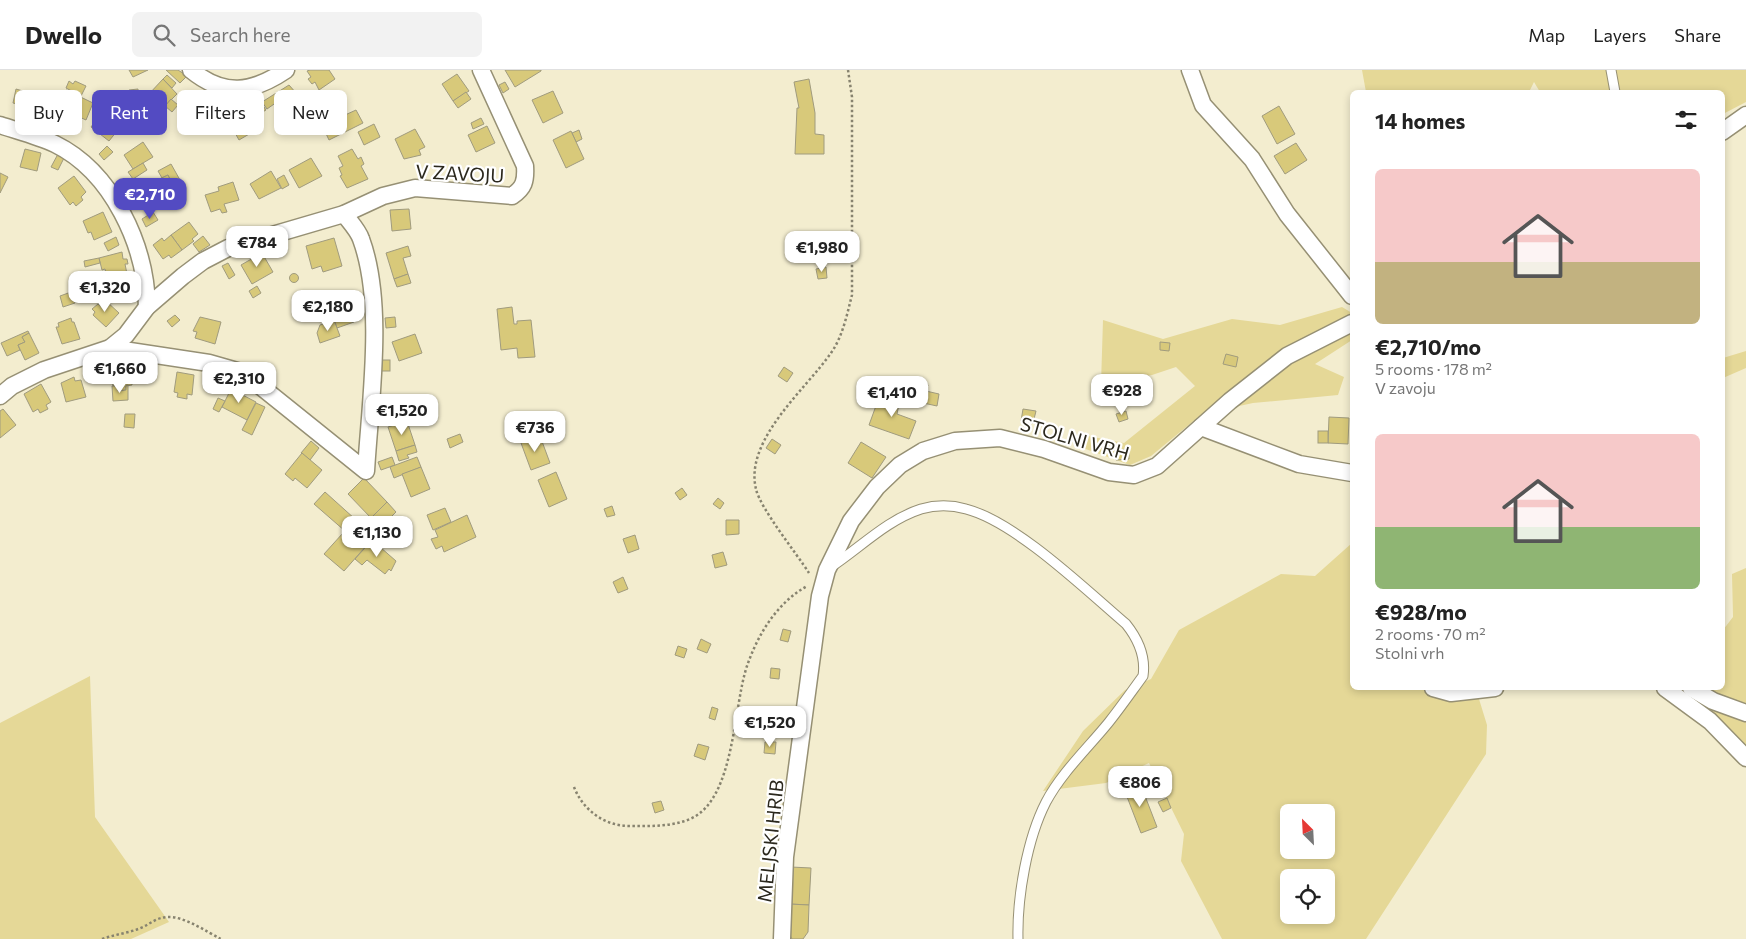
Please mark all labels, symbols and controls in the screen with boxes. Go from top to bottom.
search box [132,12,482,57]
text: Dwello [25,20,102,49]
icon: search [150,21,178,49]
text: Search here [190,23,291,46]
text: Map [1528,24,1565,46]
text: Layers [1593,24,1646,46]
text: Share [1674,24,1721,46]
chip: Buy [15,90,82,135]
chip: Rent [92,90,167,135]
chip: Filters [177,90,264,135]
chip: New [274,90,347,135]
icon: filters [1672,106,1700,134]
text: 14 homes [1375,108,1465,133]
street label: V ZAVOJU [415,159,505,187]
pin: €2,710 [109,178,191,220]
text: €2,710 [125,184,175,203]
icon: home [1493,201,1583,291]
pin: €784 [227,226,287,268]
pin: €1,980 [781,230,863,273]
text: €784 [237,232,277,251]
text: €1,980 [796,237,848,256]
pin: €1,320 [64,270,146,313]
text: €1,320 [79,277,131,296]
pin: €2,180 [287,290,369,332]
text: €2,180 [303,296,353,315]
text: €2,710/mo [1375,334,1481,359]
pin: €1,660 [79,352,161,394]
text: €1,660 [94,358,146,377]
text: 5 rooms · 178 m² [1375,359,1492,378]
pin: €2,310 [198,362,280,404]
text: €2,310 [213,368,265,387]
pin: €928 [1092,374,1152,416]
pin: €1,410 [851,376,933,418]
text: V zavoju [1375,378,1436,397]
text: €928 [1102,380,1142,399]
text: €1,410 [867,382,917,401]
pin: €1,520 [361,394,443,436]
text: €1,520 [376,400,428,419]
pin: €736 [505,410,565,453]
street label: STOLNI VRH [1018,411,1132,465]
text: €736 [515,417,555,436]
icon: home [1493,466,1583,556]
pin: €1,130 [336,516,418,558]
text: €1,130 [353,522,401,541]
text: €928/mo [1375,599,1467,624]
text: 2 rooms · 70 m² [1375,624,1486,643]
text: Stolni vrh [1375,643,1444,662]
pin: €1,520 [729,706,811,748]
text: €1,520 [744,712,796,731]
pin: €806 [1110,766,1170,808]
text: €806 [1119,772,1161,791]
street label: MELJSKI HRIB [752,779,788,903]
north arrow [1280,804,1335,859]
map controls [1280,804,1335,924]
button: locate [1280,869,1335,924]

